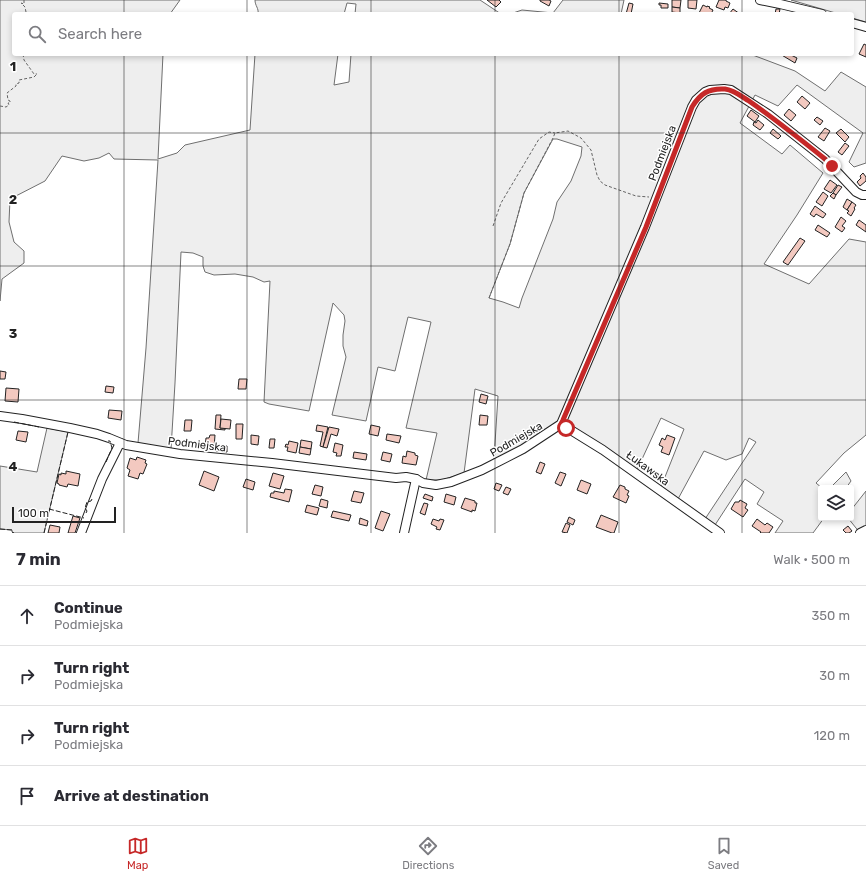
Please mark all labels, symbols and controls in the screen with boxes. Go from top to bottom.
search box [12,12,854,56]
icon: search [26,23,48,45]
text: Search here [58,25,142,43]
text: 1 [10,59,16,74]
street label: Podmiejska [646,124,679,183]
route end [823,157,841,175]
text: 2 [9,192,17,207]
text: 3 [9,326,18,341]
street label: Podmiejska [488,419,545,460]
route start [557,419,575,437]
street label: Podmiejska [167,434,227,455]
street label: Łukawska [624,448,672,488]
text: 4 [9,459,18,474]
map controls [818,485,854,521]
button: layers [818,485,854,521]
scale bar [12,505,116,524]
text: 100 m [18,507,49,520]
text: 7 min [16,549,61,569]
text: Walk · 500 m [773,552,850,567]
text: Continue [54,599,123,617]
icon: ahead [16,605,38,627]
text: 350 m [811,608,850,623]
text: Podmiejska [54,617,123,632]
text: Turn right [54,659,129,677]
icon: right [16,665,38,687]
text: 30 m [819,668,850,683]
text: Podmiejska [54,677,123,692]
text: Turn right [54,719,129,737]
icon: right [16,725,38,747]
text: 120 m [814,728,850,743]
text: Podmiejska [54,737,123,752]
icon: arrive [16,785,38,807]
text: Arrive at destination [54,787,209,805]
tab: Map [127,835,149,872]
tab: Directions [402,835,454,872]
tab: Saved [708,835,739,872]

